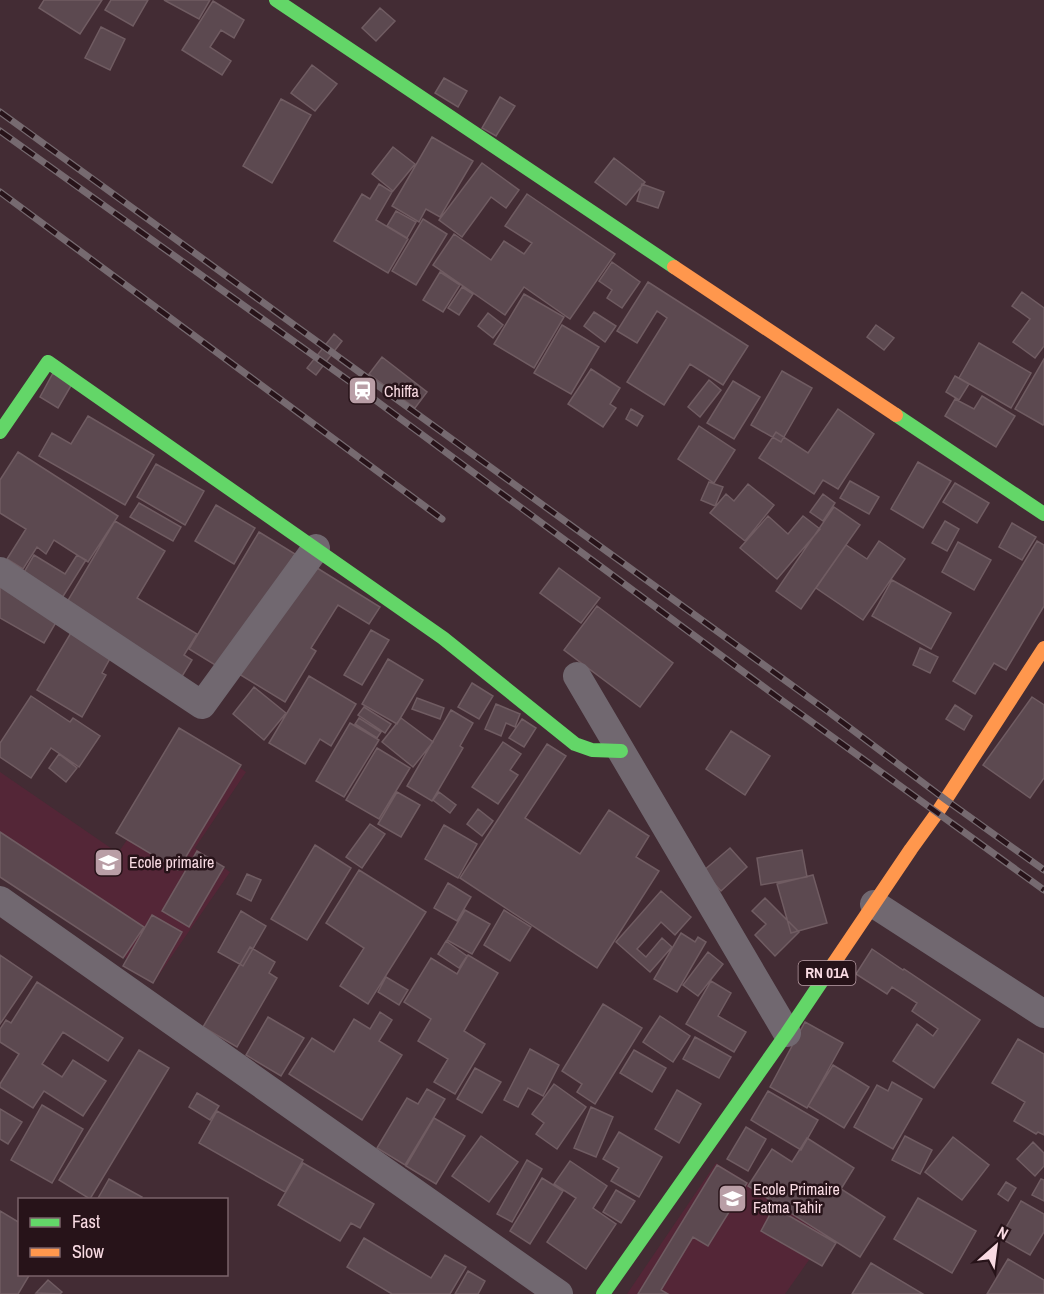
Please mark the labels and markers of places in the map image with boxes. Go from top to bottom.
station icon: Chiffa [347,375,379,407]
place label: Chiffa [384,380,419,402]
school or university icon: Ecole primaire [92,846,124,878]
place label: Ecole primaire [129,851,214,873]
place label: Ecole Primaire Fatma Tahir [753,1178,840,1218]
school or university icon: Ecole Primaire Fatma Tahir [716,1182,748,1214]

